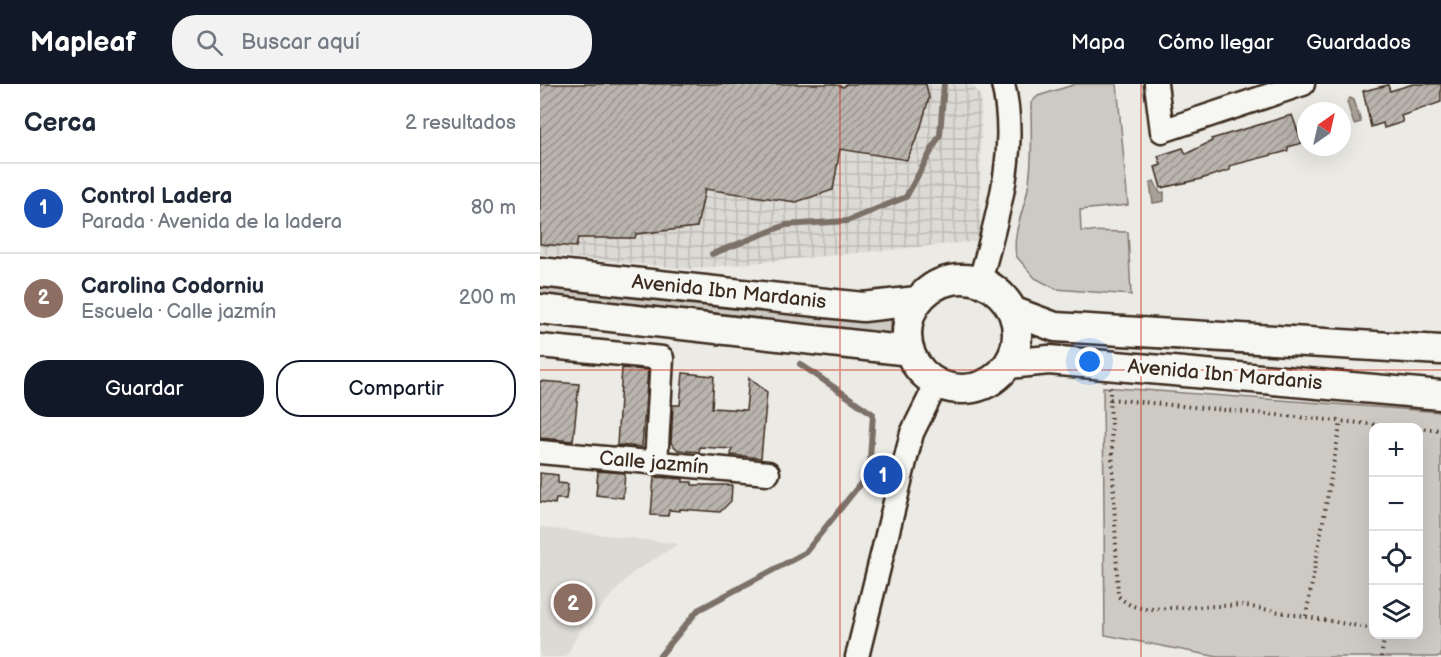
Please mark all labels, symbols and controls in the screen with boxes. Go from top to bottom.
search box [172,15,592,69]
text: Mapleaf [30,26,136,59]
icon: search [193,26,226,59]
text: Buscar aquí [241,29,360,56]
text: Mapa [1071,30,1125,55]
text: Cómo llegar [1158,30,1273,55]
text: Guardados [1306,30,1411,55]
north arrow [1297,102,1351,156]
text: Cerca [24,108,96,139]
text: 2 resultados [405,111,516,135]
text: Control Ladera [81,183,232,210]
text: 1 [39,196,48,220]
text: 80 m [471,196,516,220]
text: Parada · Avenida de la ladera [81,210,342,234]
street label: Avenida Ibn Mardanis [631,270,827,314]
text: Carolina Codorniu [81,273,264,300]
text: 2 [38,286,49,310]
text: 200 m [459,286,516,310]
text: Escuela · Calle jazmín [81,300,276,324]
your location [1075,347,1104,376]
street label: Avenida Ibn Mardanis [1127,355,1323,395]
button: Guardar [24,360,264,417]
button: Compartir [276,360,516,417]
map controls [1369,423,1423,639]
button: + [1369,423,1423,477]
street label: Calle jazmín [598,446,710,480]
pin: 1 [864,452,902,498]
button: − [1369,477,1423,531]
button: locate [1369,531,1423,585]
pin: 2 [554,580,592,626]
button: layers [1369,585,1423,639]

